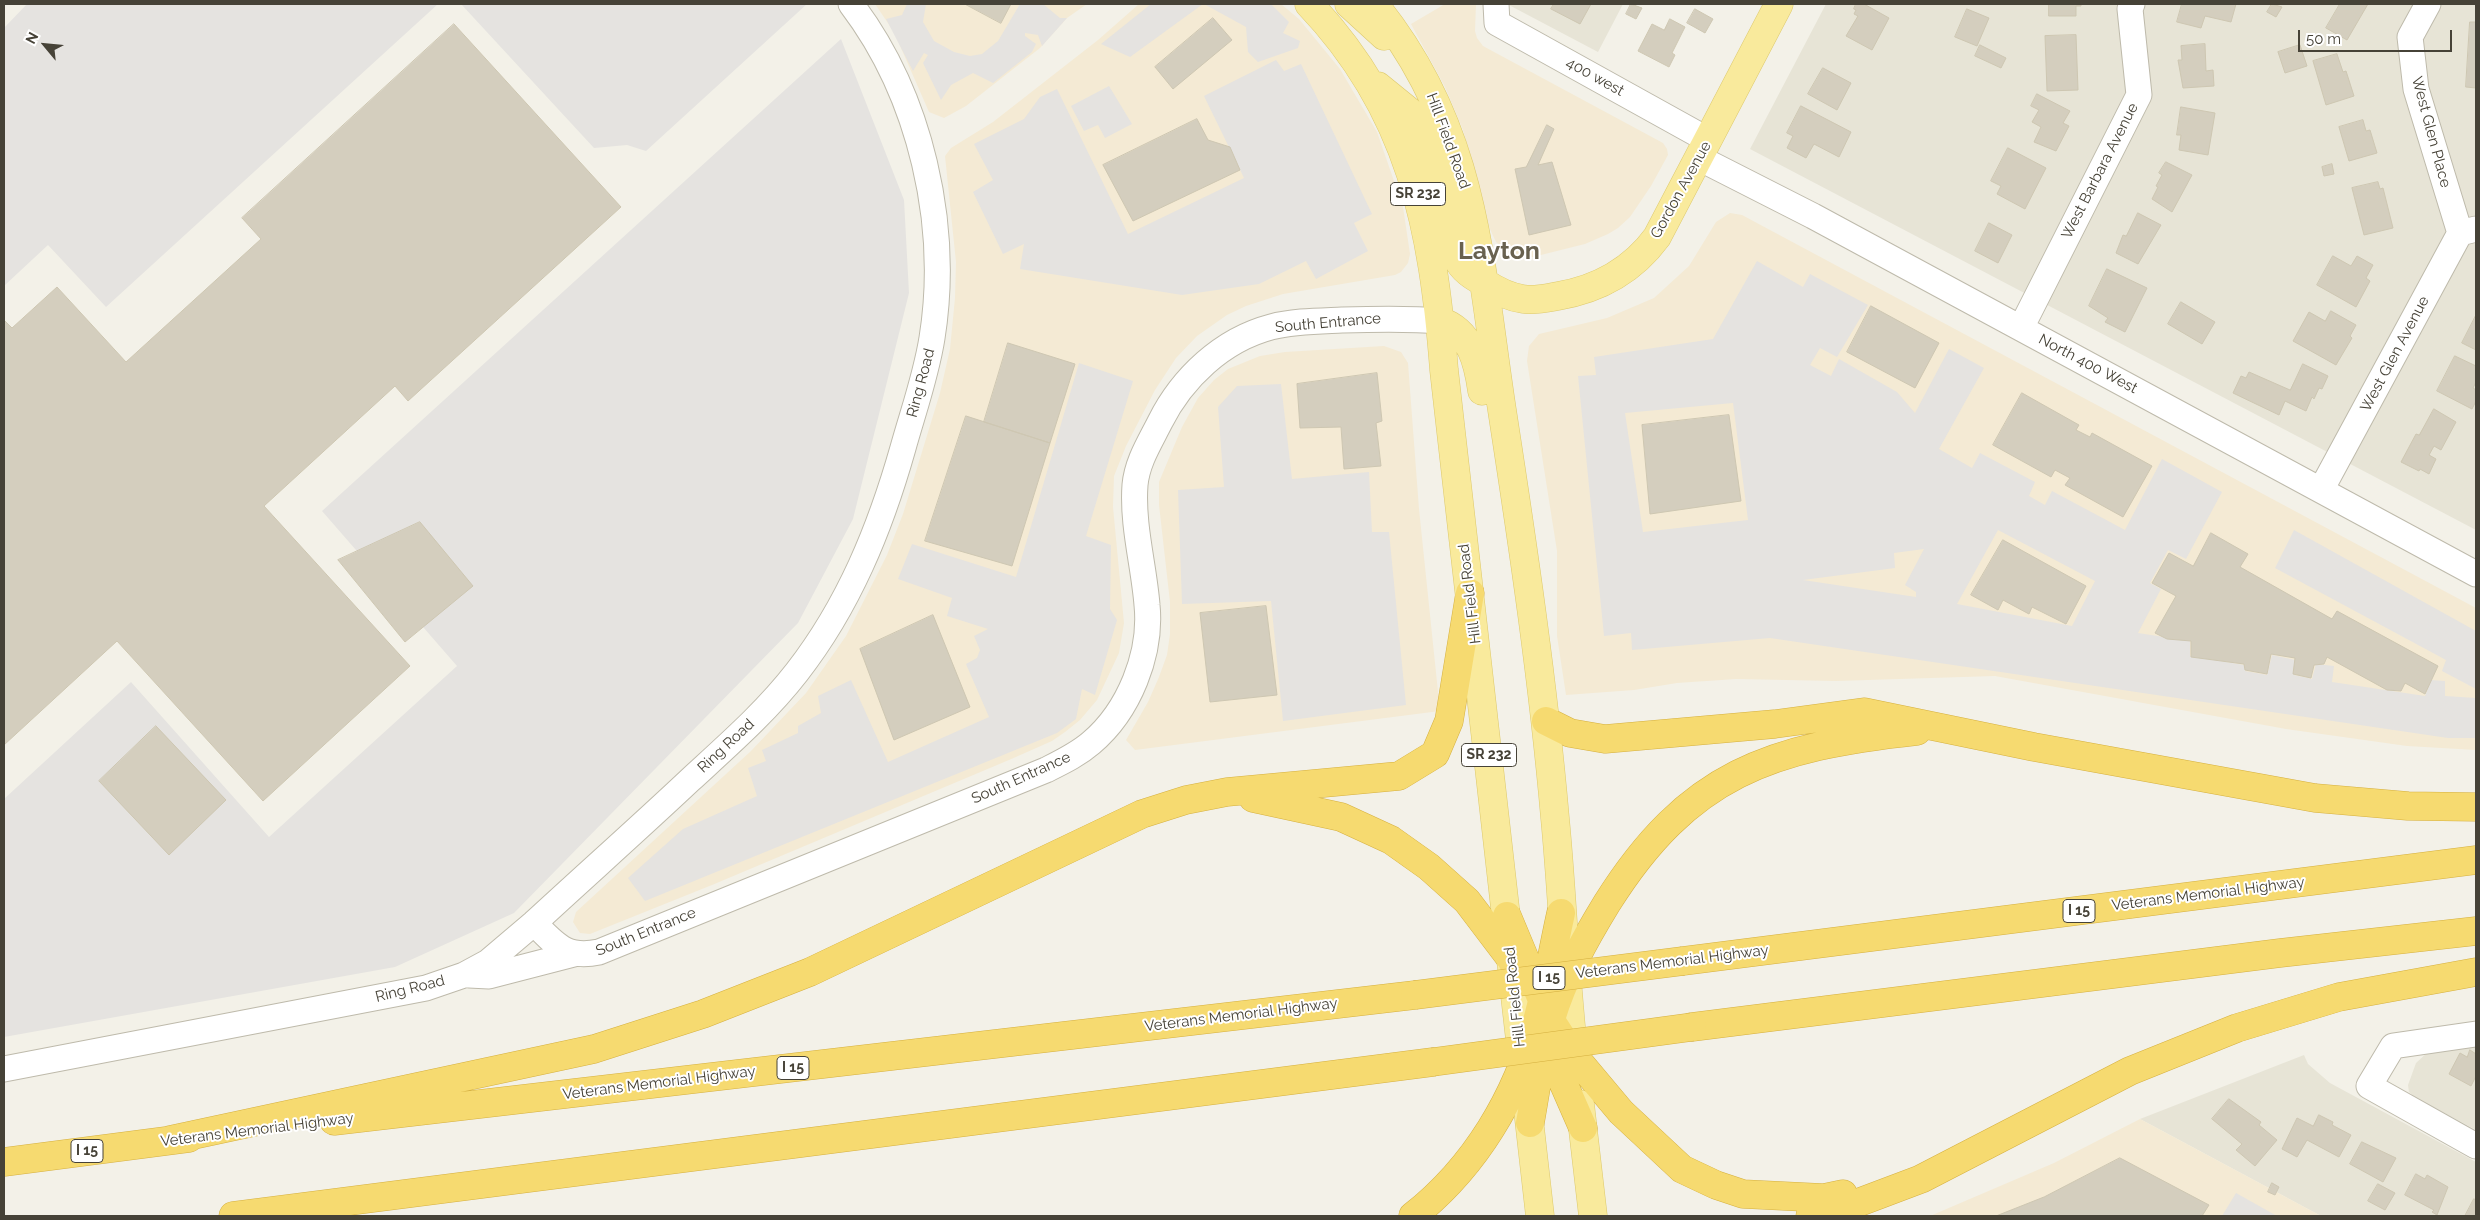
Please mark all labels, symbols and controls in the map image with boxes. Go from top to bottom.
north arrow [20,20,70,70]
scale bar [2300,20,2454,52]
text: N [22,29,41,46]
text: 50 m [2306,30,2341,48]
street label: 400 west [1563,54,1627,100]
street label: West Glen Place [2408,74,2454,190]
street label: Hill Field Road [1422,91,1474,191]
street label: West Barbara Avenue [2058,100,2142,242]
street label: Gordon Avenue [1647,138,1715,242]
road number: SR 232 [1390,182,1446,205]
district label: Layton [1458,236,1540,266]
street label: West Glen Avenue [2357,293,2433,415]
street label: South Entrance [1274,309,1382,337]
street label: North 400 West [2035,330,2141,398]
street label: Ring Road [903,346,939,420]
street label: Hill Field Road [1455,543,1485,645]
street label: Ring Road [694,715,758,777]
road number: SR 232 [1462,744,1516,766]
street label: South Entrance [969,748,1073,808]
street label: Veterans Memorial Highway [2111,873,2305,915]
road number: I 15 [2063,899,2095,922]
street label: South Entrance [593,904,699,960]
street label: Veterans Memorial Highway [1575,941,1769,983]
street label: Hill Field Road [1501,946,1529,1048]
road number: I 15 [1533,966,1565,990]
street label: Ring Road [373,972,447,1006]
street label: Veterans Memorial Highway [1144,994,1338,1036]
road number: I 15 [777,1056,809,1080]
street label: Veterans Memorial Highway [562,1062,756,1104]
street label: Veterans Memorial Highway [160,1109,354,1151]
road number: I 15 [71,1140,103,1162]

